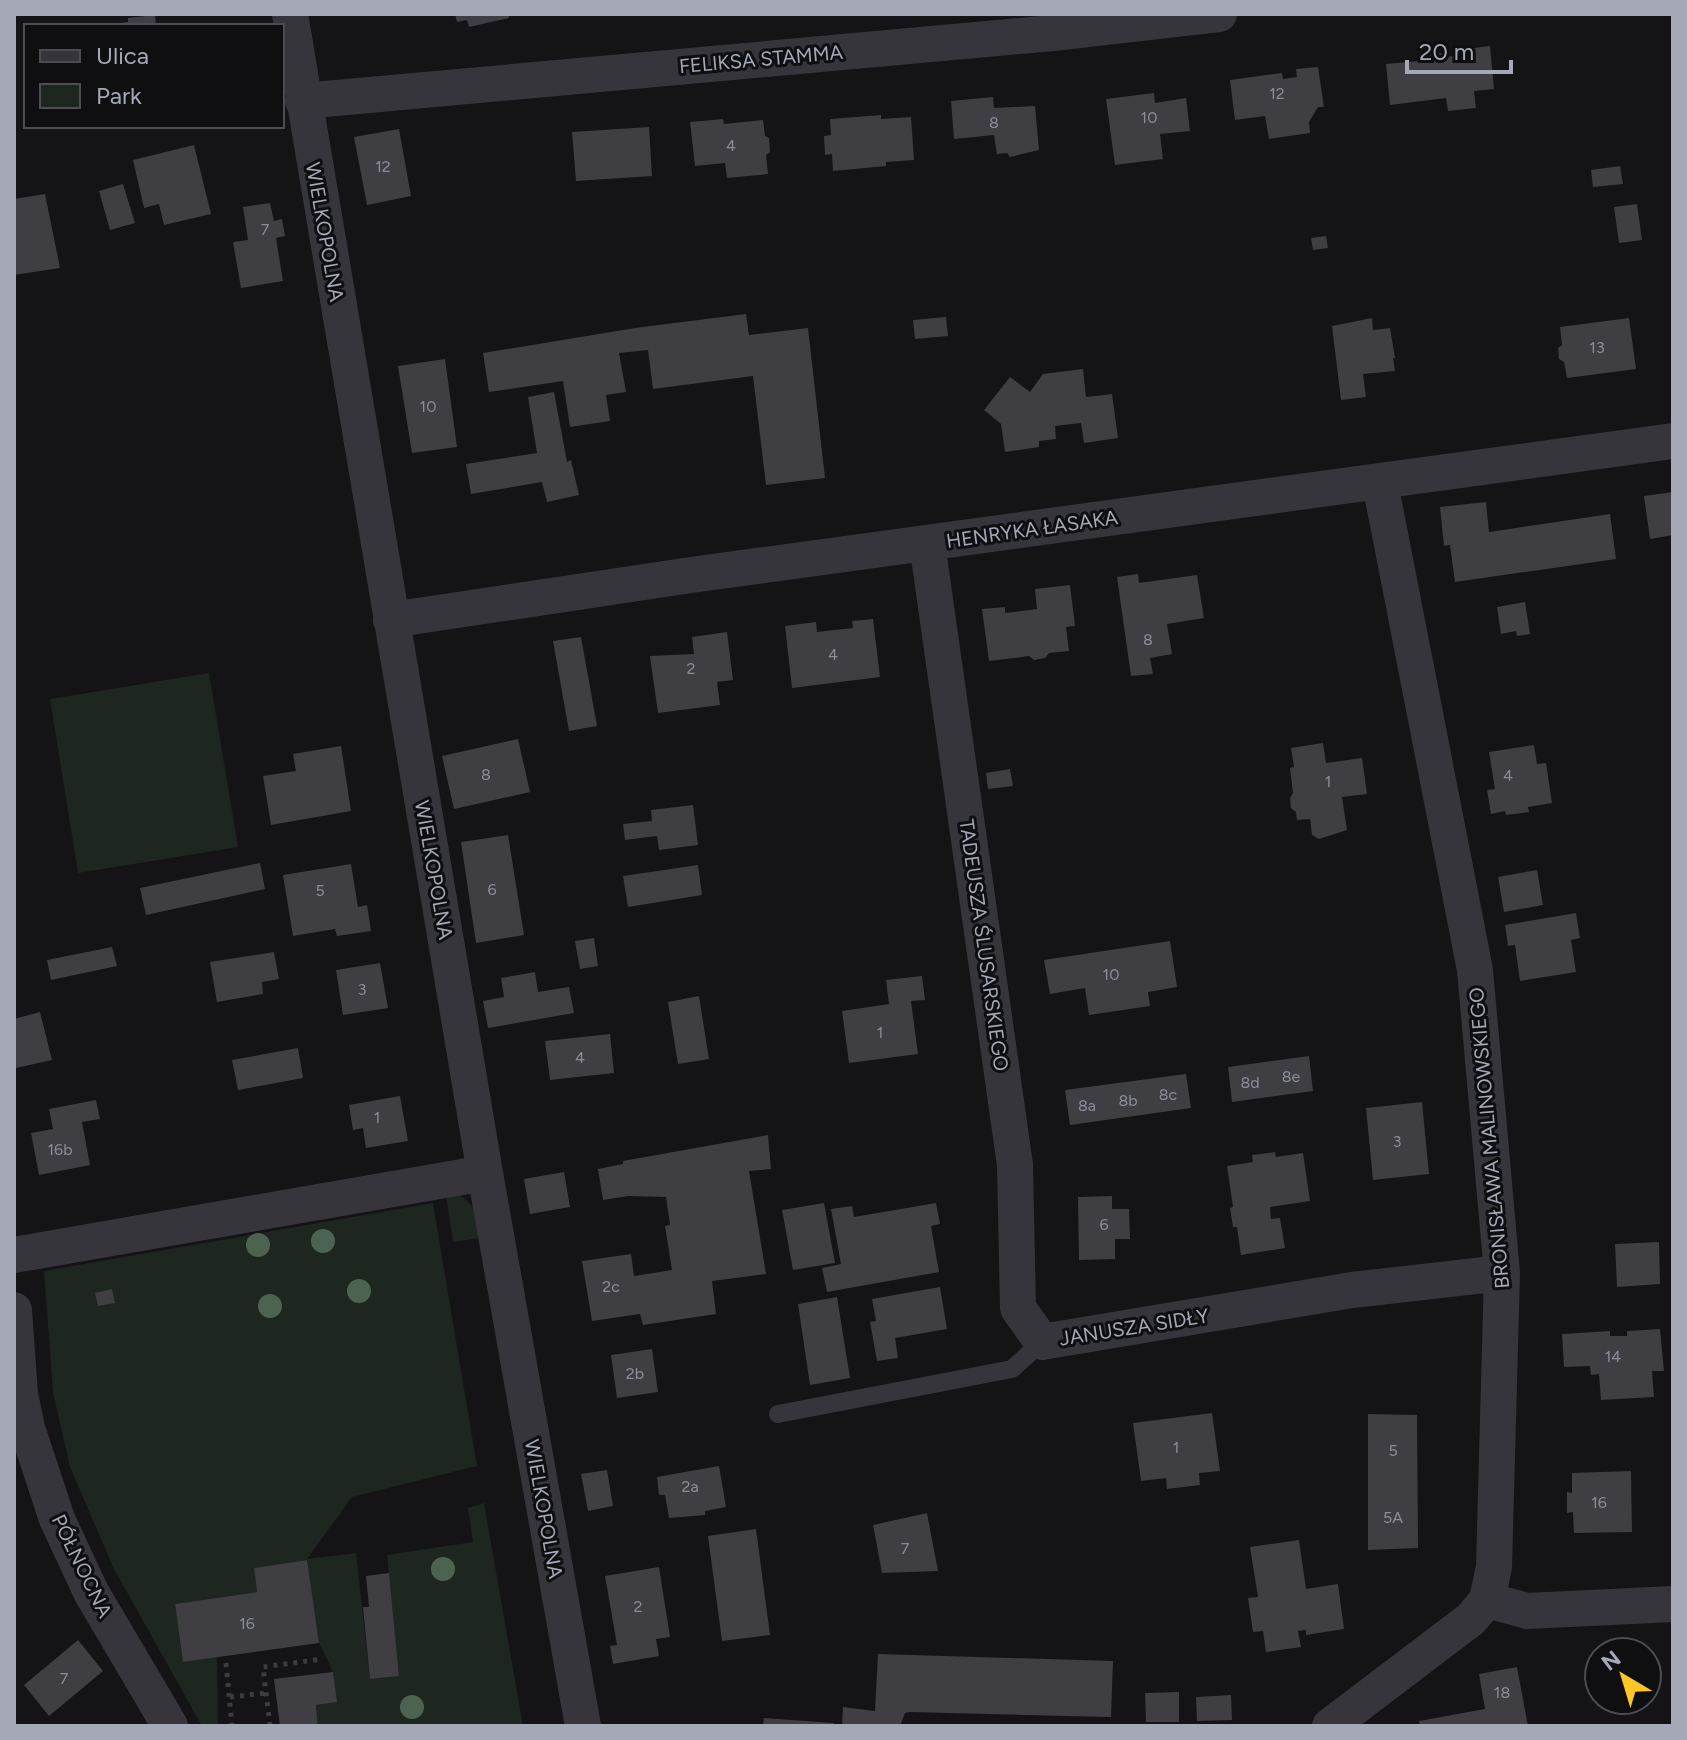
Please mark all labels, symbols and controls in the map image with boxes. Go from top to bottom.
legend [24,24,284,128]
scale bar [1407,24,1511,74]
text: 20 m [1419,37,1474,66]
street label: FELIKSA STAMMA [678,40,844,78]
text: Ulica [96,41,149,70]
text: Park [96,81,142,110]
house number: 12 [1269,84,1285,103]
house number: 10 [1141,108,1157,127]
house number: 8 [989,113,999,132]
house number: 4 [726,136,736,155]
house number: 12 [375,157,391,176]
street label: WIELKOPOLNA [301,160,349,304]
house number: 7 [261,220,270,239]
house number: 13 [1589,338,1605,357]
house number: 10 [420,397,436,416]
street label: HENRYKA ŁASAKA [945,505,1120,553]
house number: 8 [1143,630,1153,649]
house number: 4 [828,645,838,664]
house number: 2 [687,659,695,678]
house number: 8 [481,765,491,784]
house number: 4 [1503,766,1513,785]
house number: 1 [1325,772,1331,791]
street label: WIELKOPOLNA [410,798,458,942]
street label: TADEUSZA ŚLUSARSKIEGO [954,817,1014,1073]
house number: 6 [487,880,497,899]
house number: 5 [315,881,325,900]
house number: 10 [1103,965,1119,984]
house number: 3 [358,980,366,999]
street label: BRONISŁAWA MALINOWSKIEGO [1464,986,1514,1290]
house number: 1 [877,1023,883,1042]
house number: 4 [575,1048,585,1067]
house number: 8e [1282,1067,1301,1086]
house number: 8d [1240,1073,1260,1092]
house number: 8c [1159,1085,1178,1104]
house number: 8b [1118,1091,1138,1110]
house number: 8a [1078,1096,1096,1115]
house number: 1 [374,1108,380,1127]
house number: 3 [1393,1132,1401,1151]
house number: 16b [47,1140,73,1159]
house number: 6 [1099,1215,1109,1234]
house number: 2c [602,1277,620,1296]
street label: JANUSZA SIDŁY [1058,1303,1210,1351]
house number: 14 [1605,1347,1621,1366]
house number: 2b [626,1364,644,1383]
street label: WIELKOPOLNA [520,1437,568,1581]
house number: 1 [1173,1438,1179,1457]
house number: 5 [1388,1441,1398,1460]
house number: 2a [681,1477,699,1496]
house number: 16 [1591,1493,1607,1512]
house number: 5A [1383,1508,1403,1527]
street label: PÓŁNOCNA [47,1510,118,1622]
house number: 7 [901,1539,910,1558]
house number: 2 [634,1597,642,1616]
house number: 16 [239,1614,255,1633]
north arrow [1583,1636,1663,1716]
text: N [1596,1645,1626,1677]
house number: 7 [60,1669,69,1688]
house number: 18 [1494,1683,1510,1702]

